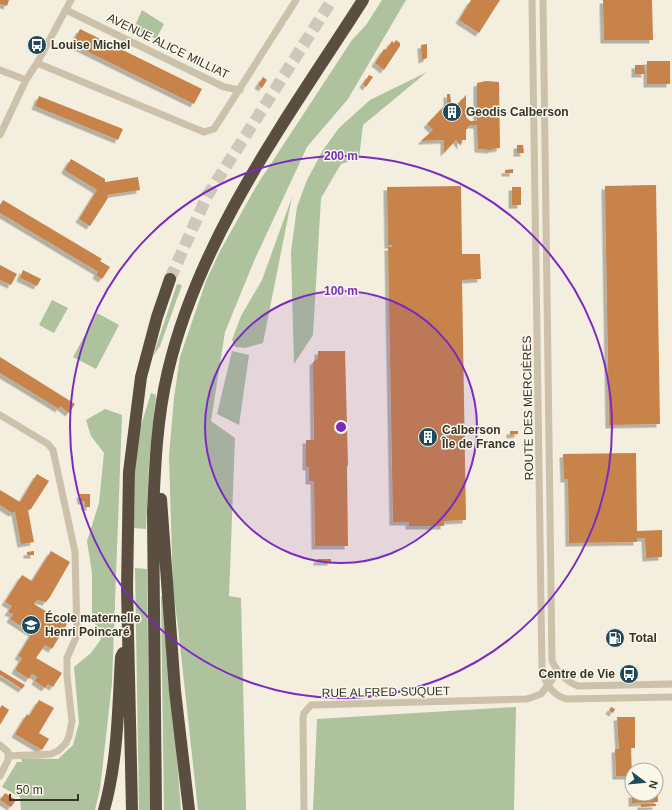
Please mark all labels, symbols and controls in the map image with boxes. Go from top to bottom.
street label: AVENUE ALICE MILLIAT [105,10,232,82]
bus stop icon: Louise Michel [26,34,48,56]
place label: Louise Michel [51,38,130,52]
building icon: Geodis Calberson [441,101,463,123]
place label: Geodis Calberson [466,105,569,119]
text: 200 m [324,149,358,163]
text: 100 m [324,284,358,298]
street label: ROUTE DES MERCIÈRES [519,336,536,480]
centre of rings [334,420,348,434]
place label: Calberson Île de France [441,423,516,451]
building icon: Calberson Île de France [417,426,439,448]
place label: École maternelle Henri Poincaré [45,610,141,639]
school or university icon: École maternelle Henri Poincaré [20,614,42,636]
fuel station icon: Total [604,627,626,649]
place label: Total [629,631,657,645]
bus stop icon: Centre de Vie [618,663,640,685]
place label: Centre de Vie [539,667,615,681]
street label: RUE ALFRED SUQUET [322,684,451,700]
north arrow [624,762,664,802]
scale bar [10,776,78,802]
text: N [647,779,660,790]
text: 50 m [16,783,43,797]

